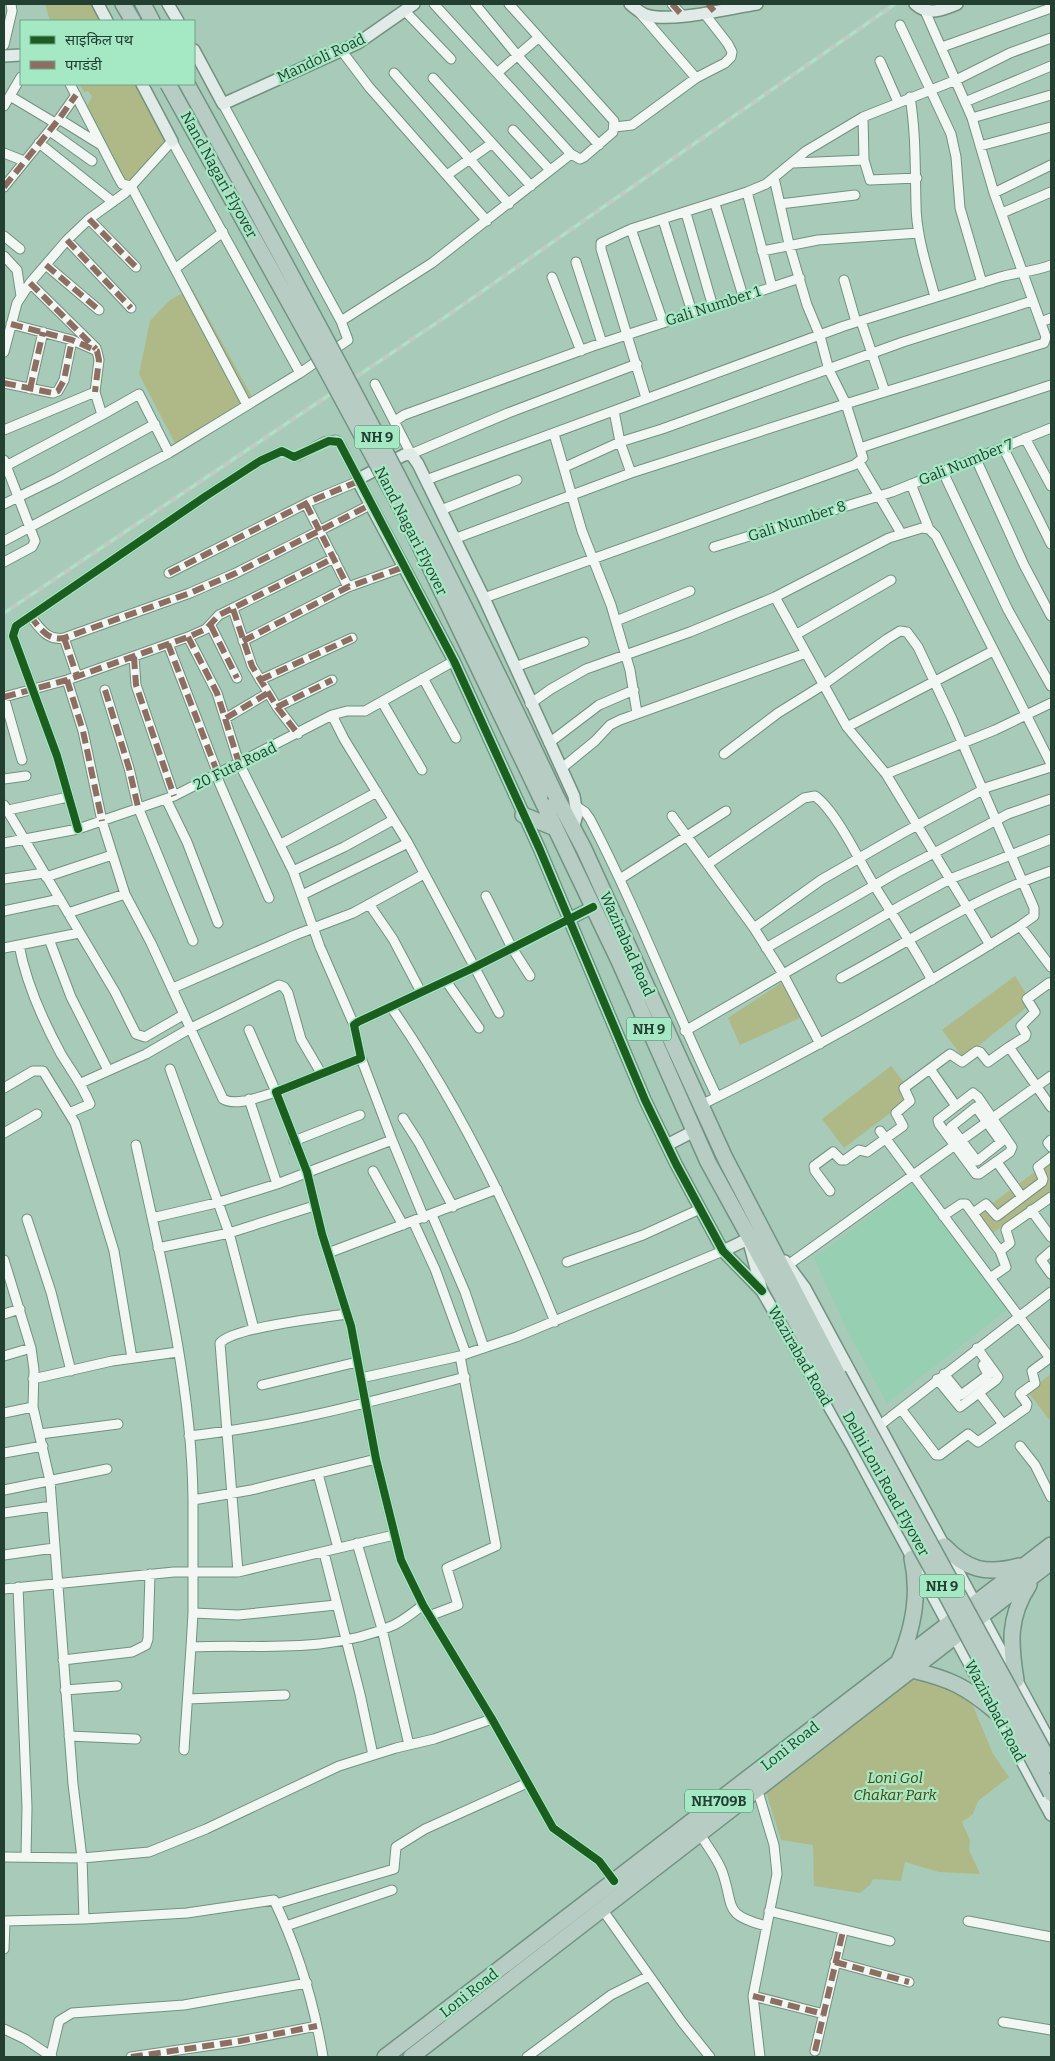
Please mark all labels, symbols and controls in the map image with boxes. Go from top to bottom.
legend [20,20,195,85]
street label: Mandoli Road [274,30,368,86]
text: साइकिल पथ [65,31,133,49]
text: पगडंडी [65,56,103,74]
street label: Nand Nagari Flyover [177,108,261,242]
street label: Gali Number 1 [663,282,763,330]
road number: NH 9 [354,426,400,448]
street label: Gali Number 7 [916,435,1016,489]
street label: Nand Nagari Flyover [371,464,451,599]
street label: Gali Number 8 [746,497,848,545]
street label: 20 Futa Road [191,738,280,794]
street label: Wazirabad Road [596,889,658,999]
road number: NH 9 [626,1018,672,1040]
street label: Wazirabad Road [764,1303,836,1409]
street label: Delhi Loni Road Flyover [839,1408,933,1560]
road number: NH 9 [920,1574,964,1598]
street label: Wazirabad Road [961,1657,1029,1765]
street label: Loni Road [757,1718,823,1774]
park label: Loni Gol Chakar Park [853,1769,938,1804]
road number: NH709B [685,1790,753,1812]
street label: Loni Road [436,1965,502,2021]

